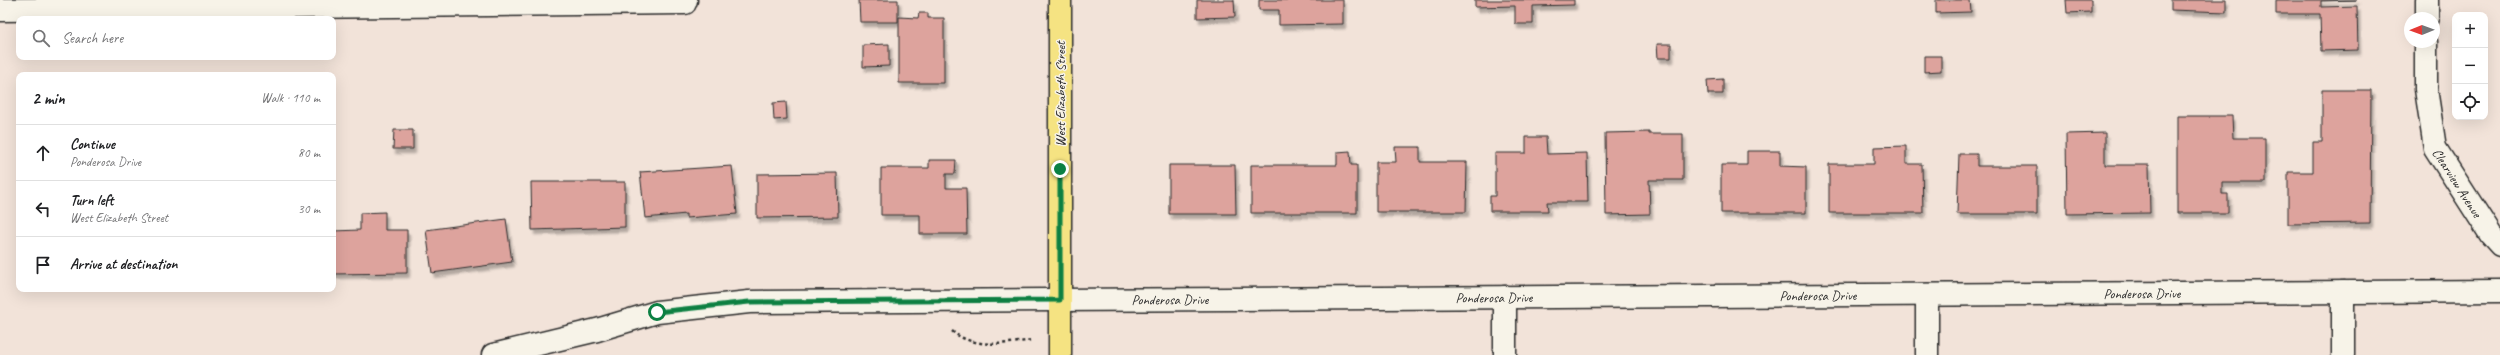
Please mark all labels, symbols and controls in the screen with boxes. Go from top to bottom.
north arrow [2404,12,2440,48]
map controls [2452,12,2488,120]
button: + [2452,12,2488,48]
search box [16,16,336,60]
icon: search [30,27,52,49]
text: Search here [62,29,123,48]
street label: West Elizabeth Street [1052,40,1069,147]
button: − [2452,48,2488,84]
button: locate [2452,84,2488,120]
text: 2 min [32,88,65,109]
text: Walk · 110 m [261,90,320,106]
text: Continue [70,135,115,154]
icon: ahead [32,142,54,164]
text: 80 m [298,145,320,161]
street label: Clearview Avenue [2428,145,2486,222]
text: Ponderosa Drive [70,154,141,170]
route end [1051,160,1069,178]
text: Turn left [70,191,113,210]
icon: left [32,198,54,220]
text: 30 m [298,201,320,217]
text: West Elizabeth Street [70,210,168,226]
icon: arrive [32,254,54,276]
text: Arrive at destination [70,255,177,274]
street label: Ponderosa Drive [2103,285,2182,302]
street label: Ponderosa Drive [1779,287,1858,305]
street label: Ponderosa Drive [1455,289,1534,307]
street label: Ponderosa Drive [1131,291,1210,309]
route start [648,303,666,321]

